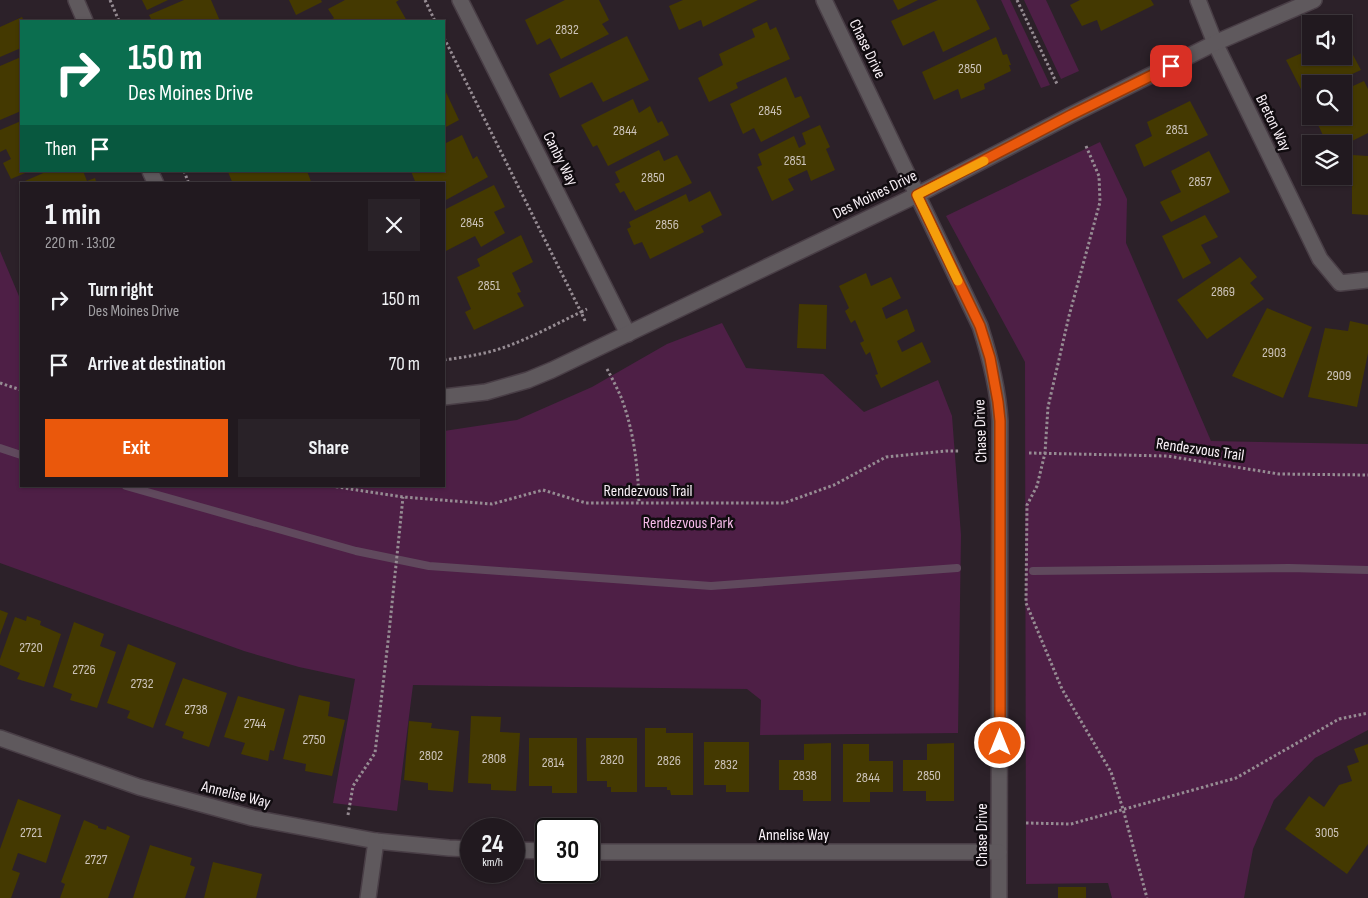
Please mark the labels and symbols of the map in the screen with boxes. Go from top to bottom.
street label: Chase Drive [845,16,889,82]
house number: 2832 [555,21,579,38]
pin [1150,45,1192,87]
house number: 2850 [958,60,982,77]
street label: Breton Way [1251,91,1295,155]
house number: 2845 [758,102,782,119]
house number: 2851 [1166,121,1188,138]
house number: 2844 [613,122,637,139]
street label: Canby Way [538,129,582,189]
house number: 2851 [784,152,806,169]
street label: Des Moines Drive [830,166,920,224]
house number: 2850 [641,169,665,186]
house number: 2857 [1188,173,1212,190]
house number: 2845 [460,214,484,231]
house number: 2856 [655,216,679,233]
house number: 2851 [478,277,500,294]
house number: 2869 [1211,283,1235,300]
house number: 2903 [1262,344,1286,361]
house number: 2909 [1327,367,1351,384]
street label: Chase Drive [970,399,992,463]
street label: Rendezvous Trail [1155,434,1245,466]
street label: Rendezvous Trail [604,482,692,501]
park label: Rendezvous Park [643,514,733,533]
house number: 2720 [19,639,43,656]
house number: 2726 [72,661,96,678]
house number: 2732 [130,675,154,692]
house number: 2738 [184,701,208,718]
house number: 2744 [244,715,266,732]
position arrow [973,716,1025,768]
house number: 2750 [302,731,326,748]
house number: 2802 [419,747,443,764]
house number: 2808 [482,750,506,767]
house number: 2820 [600,751,624,768]
house number: 2826 [657,752,681,769]
house number: 2814 [542,754,564,771]
house number: 2832 [714,756,738,773]
house number: 2838 [793,767,817,784]
house number: 2850 [917,767,941,784]
house number: 2844 [856,769,880,786]
street label: Annelise Way [199,777,273,813]
street label: Chase Drive [973,803,992,867]
speed limit sign: 30 [535,818,600,883]
house number: 2721 [20,824,42,841]
house number: 3005 [1315,824,1339,841]
street label: Annelise Way [758,826,829,845]
house number: 2727 [85,851,108,868]

